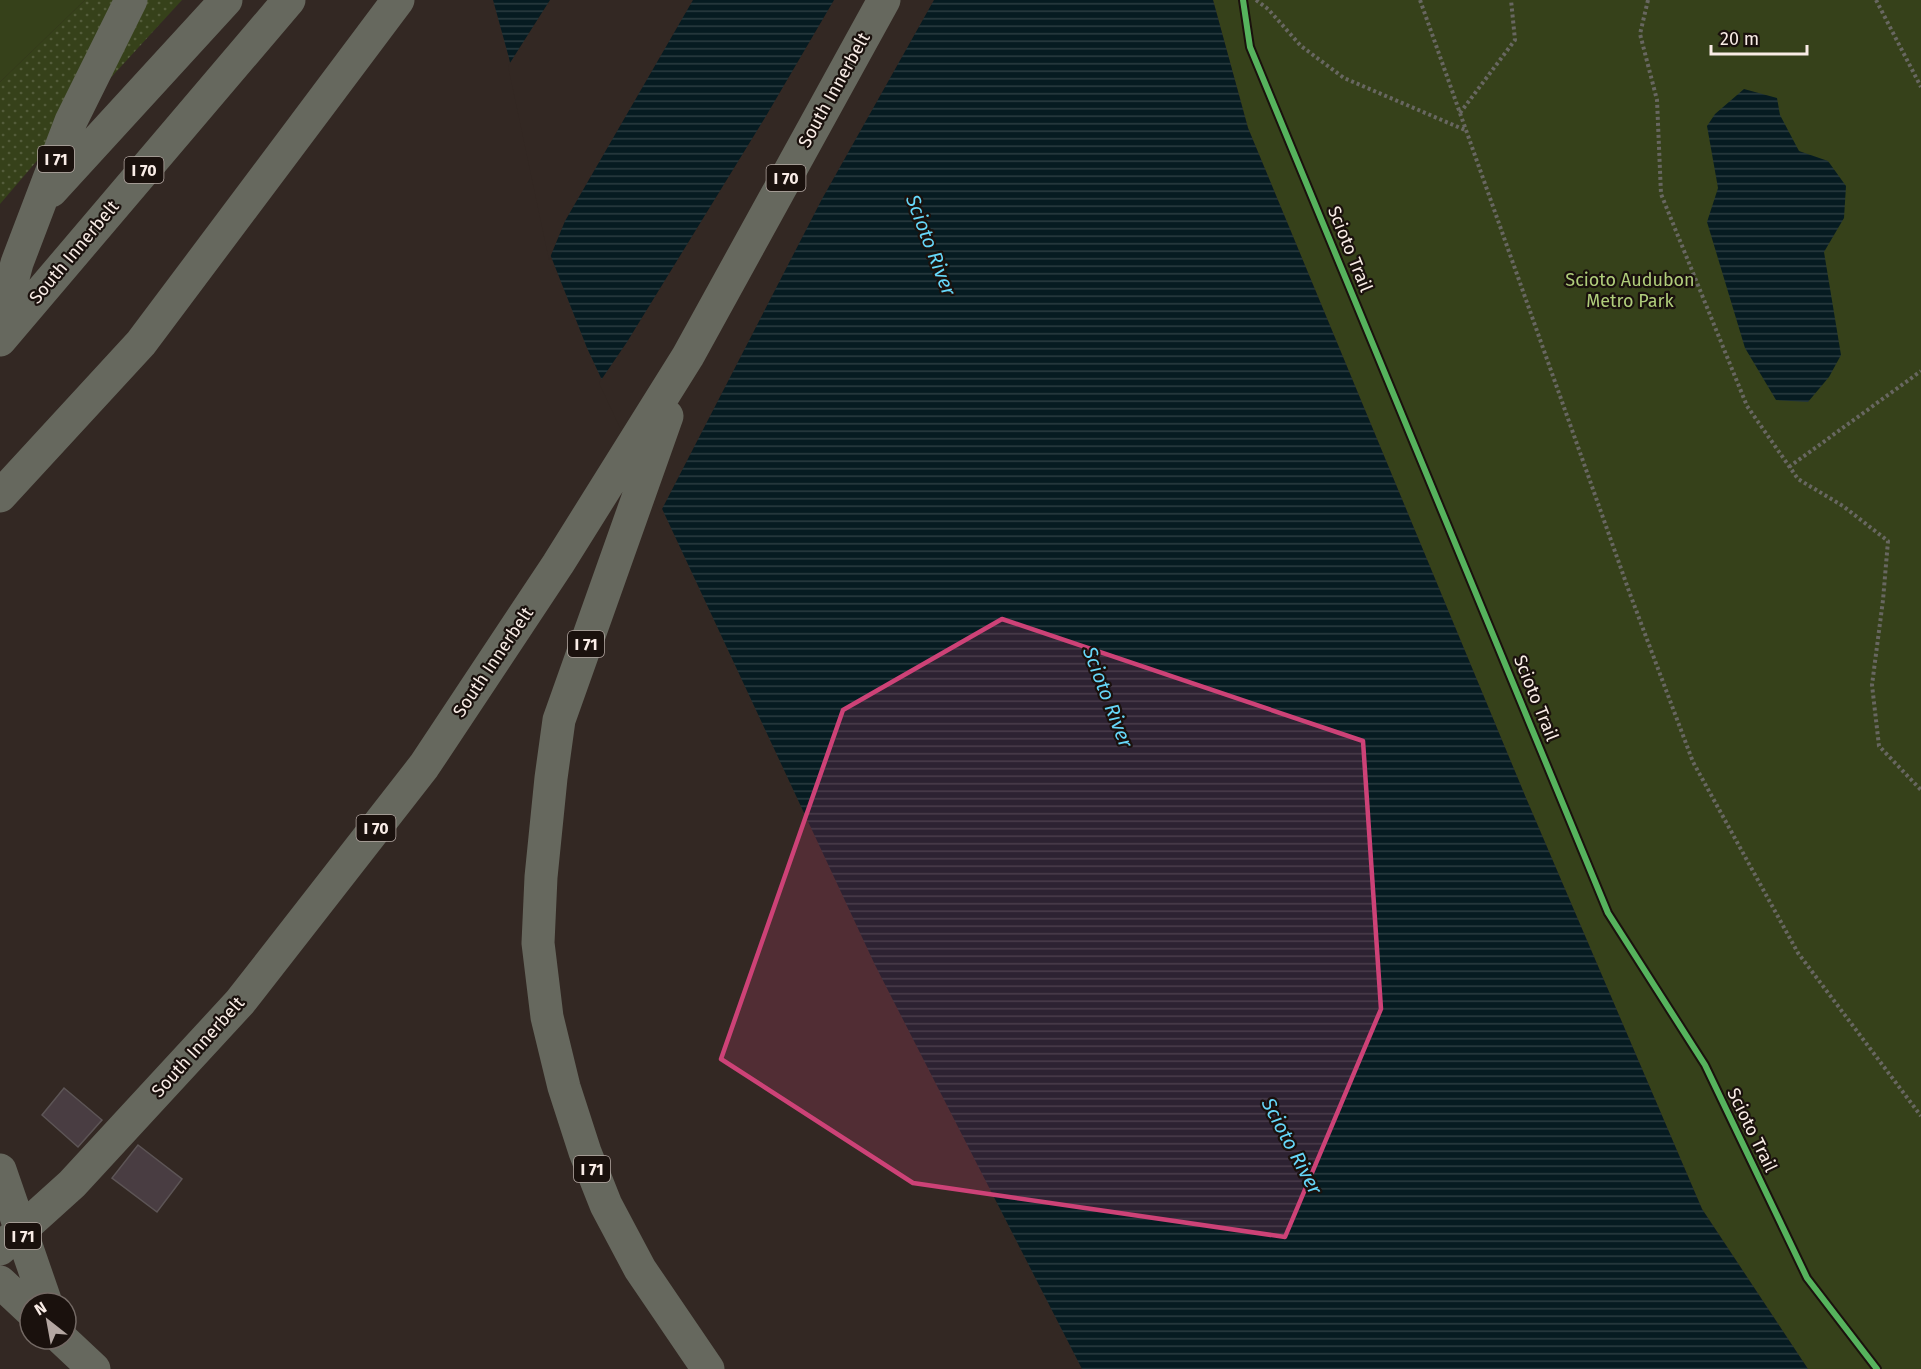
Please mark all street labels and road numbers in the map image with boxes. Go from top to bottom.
street label: South Innerbelt [793,28,875,151]
road number: I 71 [38,146,74,172]
road number: I 70 [124,157,164,183]
road number: I 70 [766,165,806,191]
street label: South Innerbelt [24,196,124,308]
street label: Scioto Trail [1323,203,1377,295]
street label: South Innerbelt [448,602,538,721]
road number: I 71 [568,631,604,657]
street label: Scioto Trail [1509,652,1563,744]
road number: I 70 [356,815,395,841]
street label: South Innerbelt [147,992,249,1102]
street label: Scioto Trail [1722,1084,1782,1176]
road number: I 71 [574,1156,610,1182]
road number: I 71 [5,1223,41,1249]

